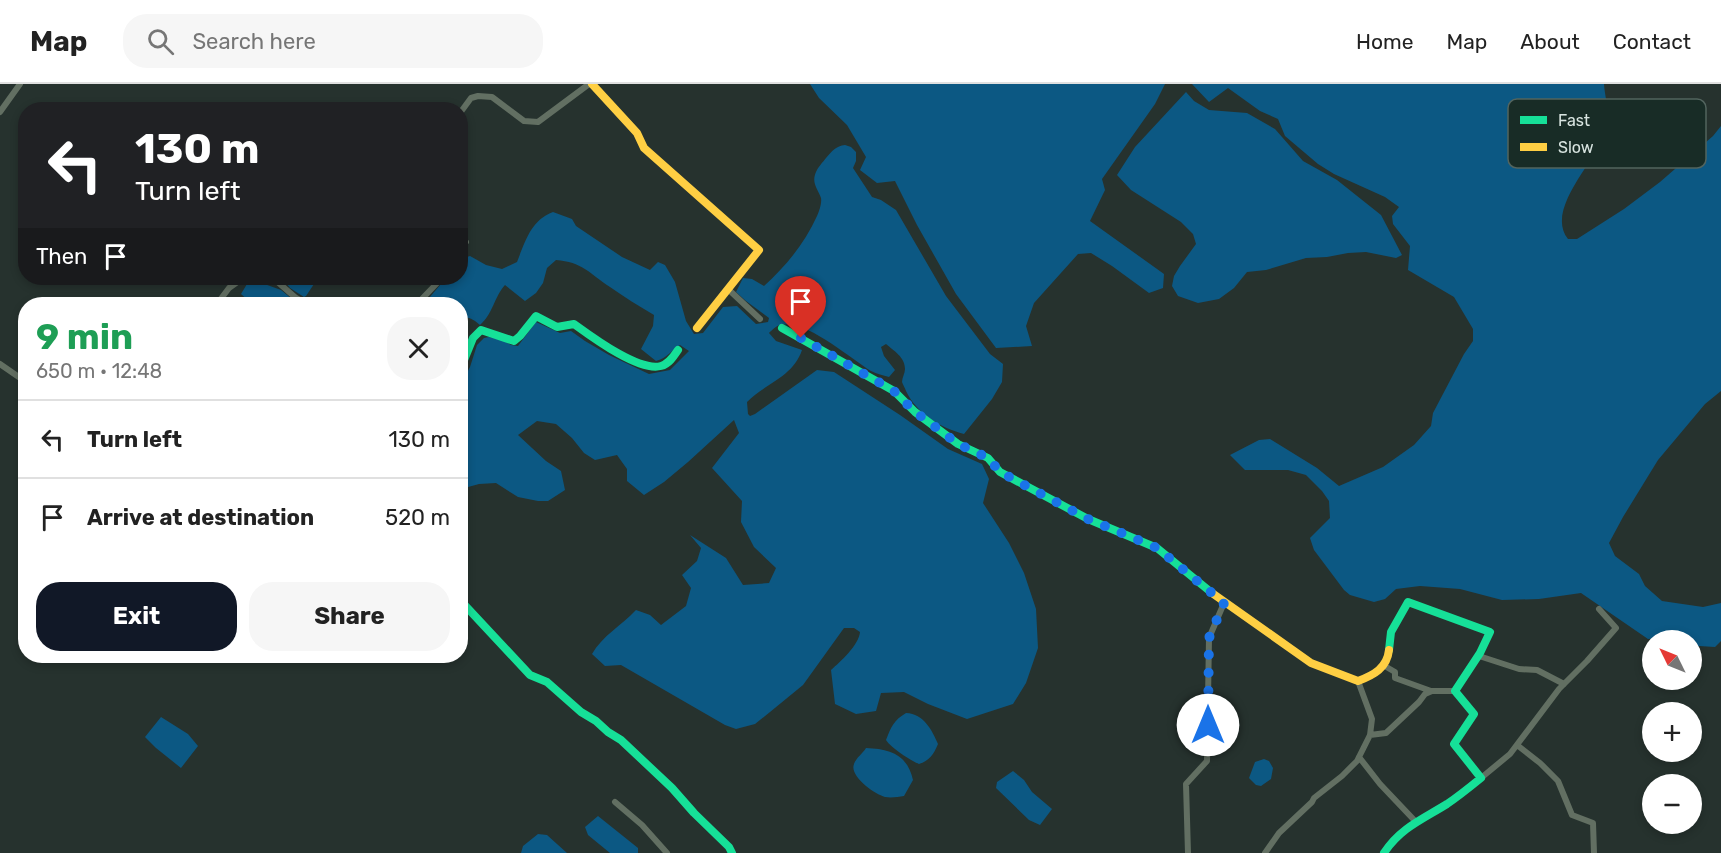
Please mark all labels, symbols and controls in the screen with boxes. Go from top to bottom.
search box [123,14,543,68]
text: Map [30,25,87,58]
icon: search [144,25,177,58]
text: Search here [192,28,316,55]
text: Home [1356,29,1413,54]
text: Map [1446,29,1487,54]
text: About [1520,29,1580,54]
text: Contact [1613,29,1691,54]
legend [1508,99,1706,168]
text: Fast [1558,111,1590,130]
text: 130 m [135,124,260,174]
icon: left [36,126,114,204]
text: Slow [1558,138,1594,157]
text: Turn left [135,175,240,207]
icon: arrive [99,240,132,273]
text: Then [36,243,87,270]
pin [775,276,826,338]
icon: arrive [784,285,817,318]
text: 9 min [36,315,133,358]
button: close [387,317,450,380]
text: 650 m · 12:48 [36,359,162,383]
icon: left [36,423,69,456]
text: Turn left [87,426,182,453]
text: 130 m [388,426,450,453]
icon: arrive [36,501,69,534]
text: Arrive at destination [87,504,314,531]
text: 520 m [385,504,450,531]
button: Exit [36,582,237,651]
button: Share [249,582,450,651]
north arrow [1642,630,1702,690]
map controls [1642,630,1702,834]
position arrow [1176,693,1240,757]
button: + [1642,702,1702,762]
button: − [1642,774,1702,834]

